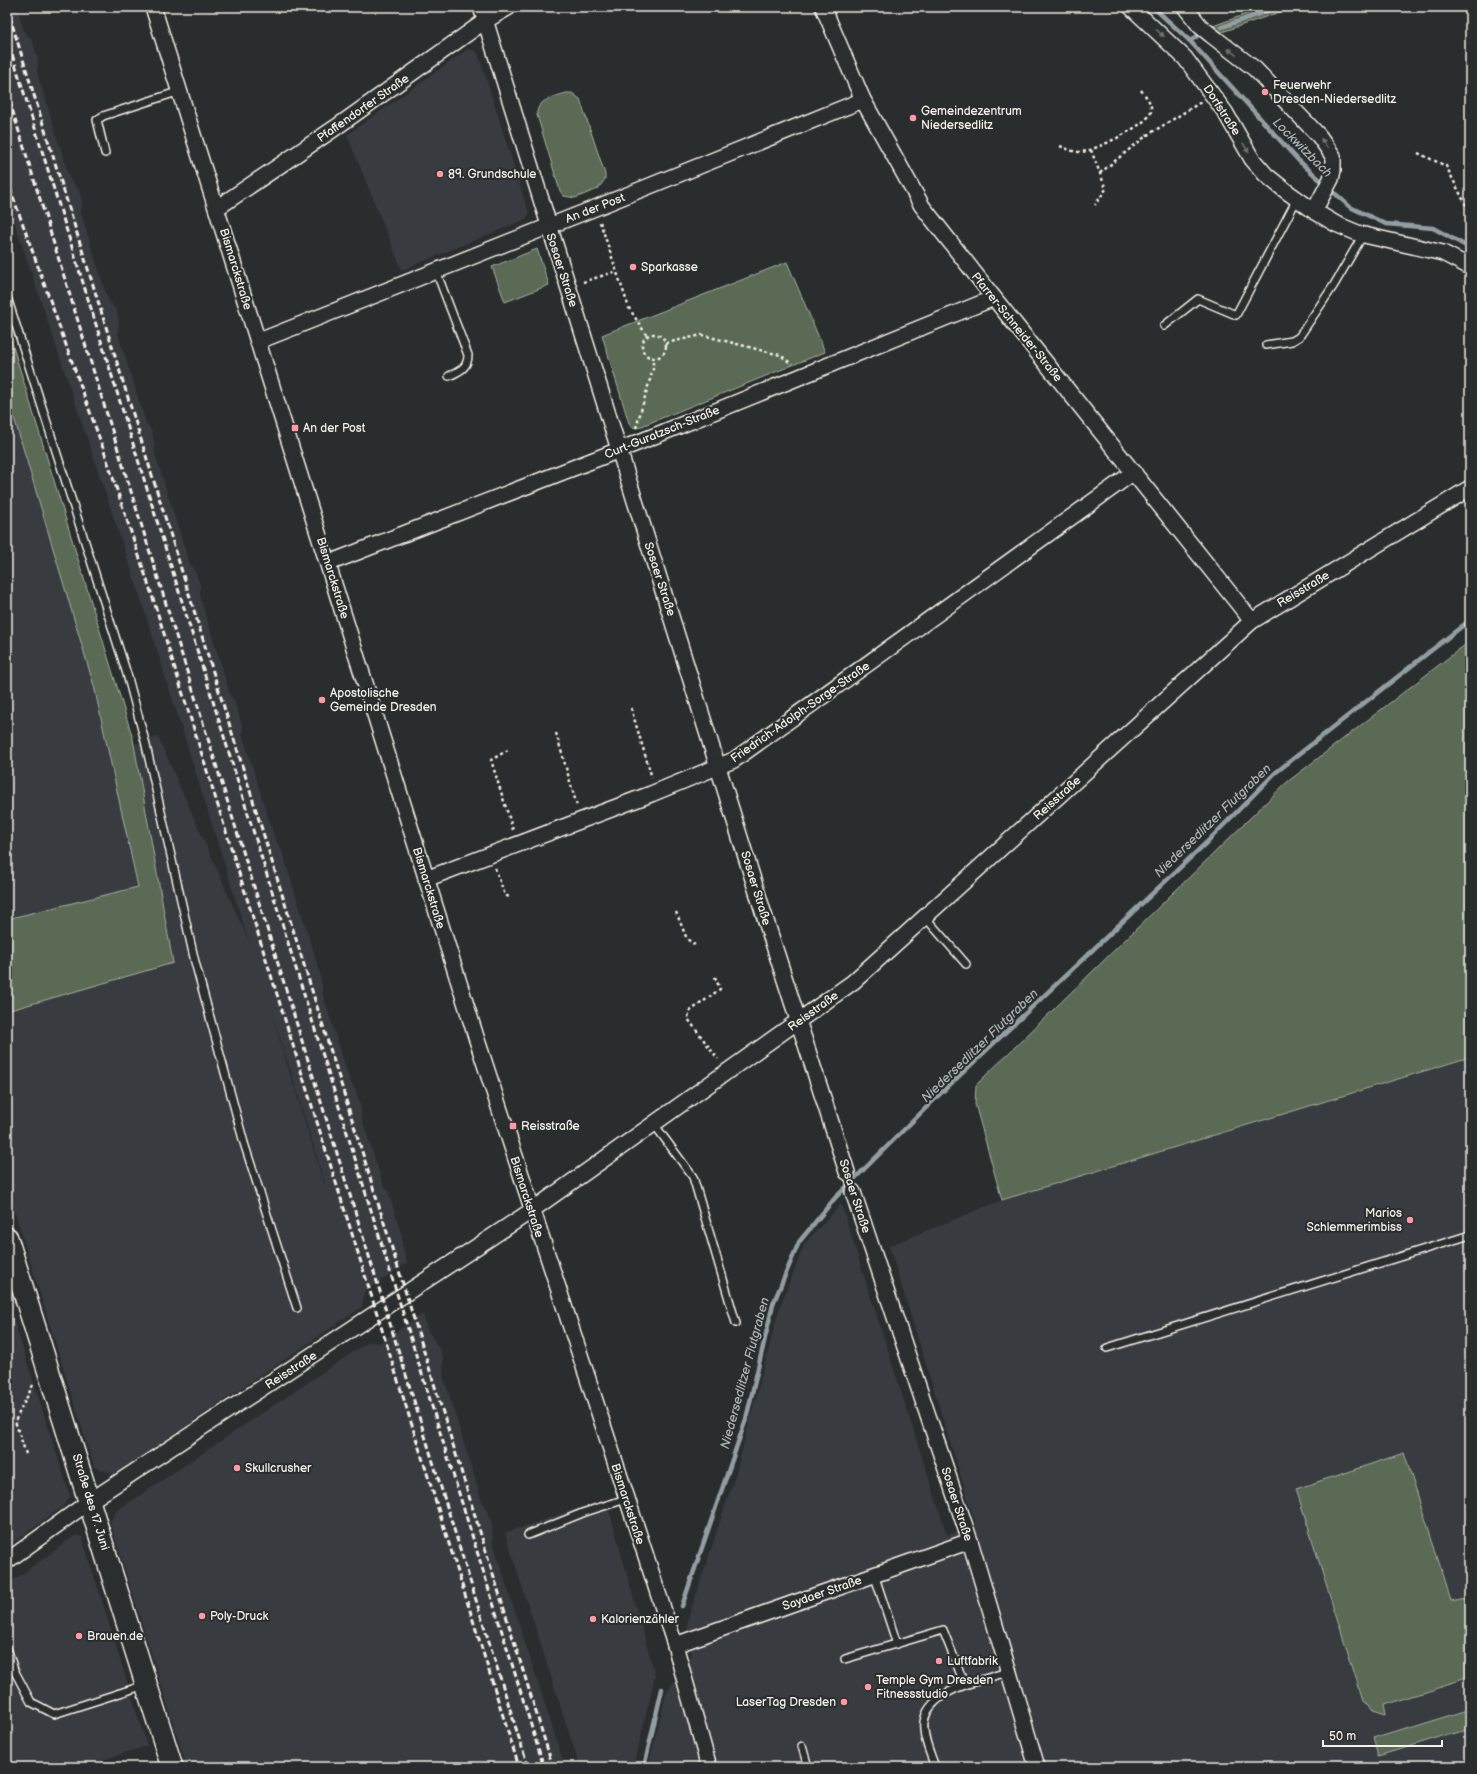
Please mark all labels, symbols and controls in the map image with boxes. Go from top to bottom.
one-way arrow [1155,29,1165,38]
one-way arrow [1227,48,1238,56]
street label: Pfaffendorfer Straße [314,71,412,146]
place label: Feuerwehr Dresden-Niedersedlitz [1273,78,1396,107]
street label: Dorfstraße [1200,82,1244,138]
marker: Feuerwehr Dresden-Niedersedlitz [1260,87,1270,97]
place label: Gemeindezentrum Niedersedlitz [921,104,1022,133]
marker: Gemeindezentrum Niedersedlitz [908,113,918,123]
water label: Lockwitzbach [1269,114,1336,181]
one-way arrow [1320,138,1328,148]
one-way arrow [1242,142,1249,154]
place label: 89. Grundschule [448,167,536,182]
marker: 89. Grundschule [435,169,445,179]
street label: An der Post [563,190,627,227]
street label: Bismarckstraße [216,227,255,312]
street label: Sosaer Straße [543,231,581,309]
place label: Sparkasse [641,260,698,275]
marker: Sparkasse [628,262,638,272]
street label: Pfarrer-Schneider-Straße [968,270,1065,385]
street label: Curt-Guratzsch-Straße [602,403,722,462]
place label: An der Post [303,421,366,436]
marker: An der Post [290,423,300,433]
street label: Bismarckstraße [313,536,352,621]
street label: Sosaer Straße [641,540,679,618]
street label: Reisstraße [1274,568,1332,611]
street label: Friedrich-Adolph-Sorge-Straße [728,659,873,766]
place label: Apostolische Gemeinde Dresden [330,686,437,715]
marker: Apostolische Gemeinde Dresden [317,695,327,705]
water label: Niedersedlitzer Flutgraben [1151,761,1274,881]
street label: Reisstraße [1030,773,1084,824]
street label: Bismarckstraße [409,846,448,931]
street label: Sosaer Straße [737,849,774,927]
water label: Niedersedlitzer Flutgraben [918,986,1041,1106]
street label: Reisstraße [785,988,841,1035]
place label: Reisstraße [521,1119,580,1134]
marker: Reisstraße [508,1121,518,1131]
street label: Bismarckstraße [506,1155,547,1240]
street label: Sosaer Straße [836,1157,874,1235]
place label: Marios Schlemmerimbiss [1306,1206,1402,1235]
marker: Marios Schlemmerimbiss [1405,1215,1415,1225]
water label: Niedersedlitzer Flutgraben [717,1296,773,1451]
street label: Reisstraße [263,1348,320,1393]
street label: Straße des 17. Juni [69,1452,112,1552]
place label: Skullcrusher [245,1461,312,1476]
street label: Bismarckstraße [607,1462,648,1547]
marker: Skullcrusher [232,1463,242,1473]
street label: Sosaer Straße [938,1465,976,1543]
street label: Saydaer Straße [781,1573,864,1614]
place label: Poly-Druck [210,1609,269,1624]
marker: Poly-Druck [197,1611,207,1621]
place label: Kalorienzähler [601,1612,680,1627]
marker: Kalorienzähler [588,1614,598,1624]
place label: Brauen.de [87,1629,143,1644]
marker: Brauen.de [74,1631,84,1641]
place label: Luftfabrik [947,1654,998,1669]
marker: Luftfabrik [934,1656,944,1666]
place label: Temple Gym Dresden Fitnessstudio [876,1673,993,1702]
marker: Temple Gym Dresden Fitnessstudio [863,1682,873,1692]
place label: LaserTag Dresden [736,1695,836,1710]
marker: LaserTag Dresden [839,1697,849,1707]
scale bar [1323,1722,1442,1748]
text: 50 m [1329,1729,1356,1744]

